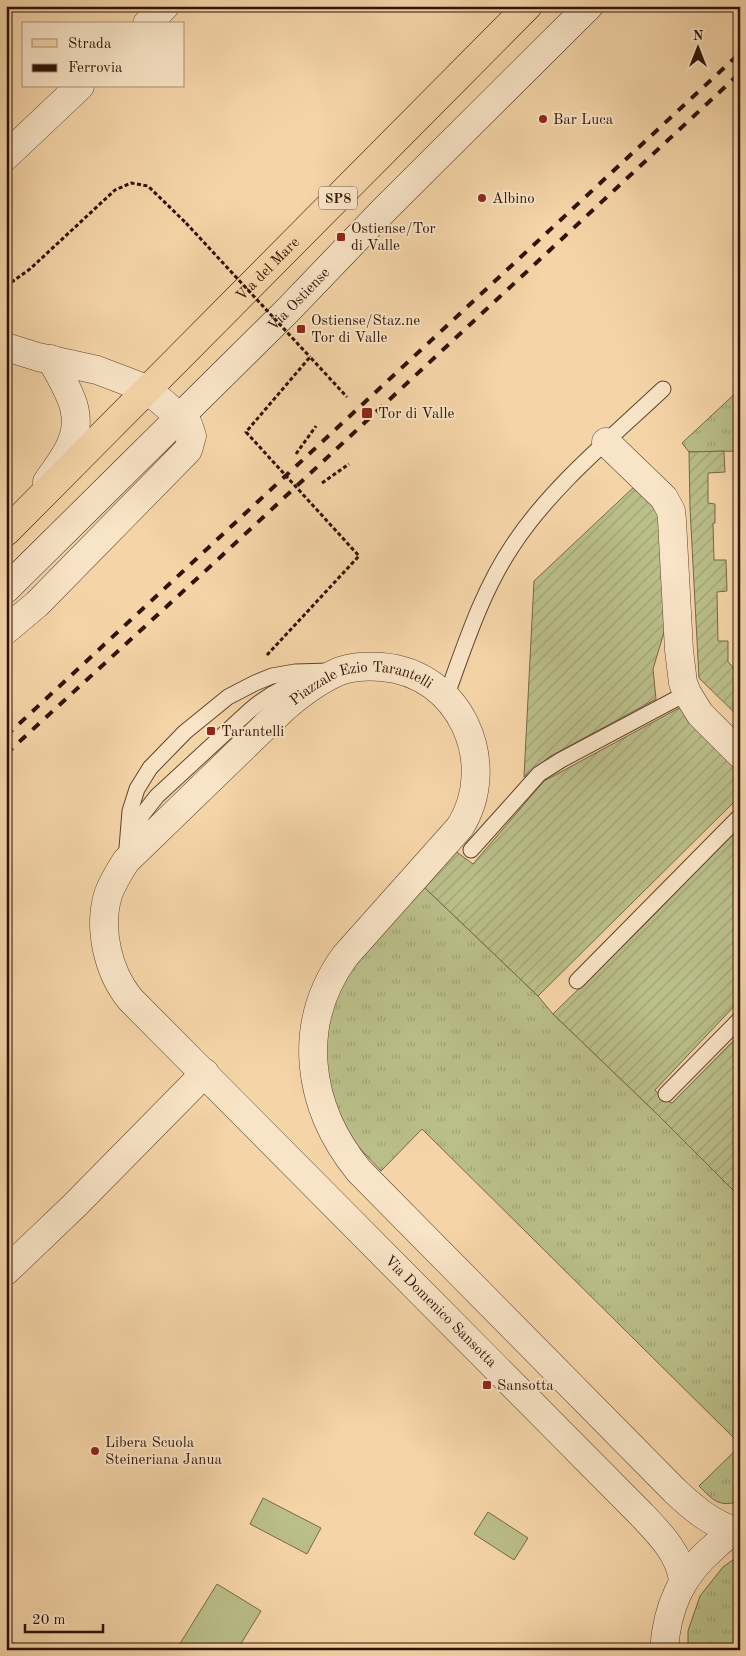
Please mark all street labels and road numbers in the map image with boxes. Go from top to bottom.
road number: SP8 [319,187,357,210]
street label: Via del Mare [234,235,303,304]
street label: Via Ostiense [266,265,333,334]
street label: Piazzale Ezio Tarantelli [288,661,435,709]
street label: Via Domenico Sansotta [381,1253,499,1371]

